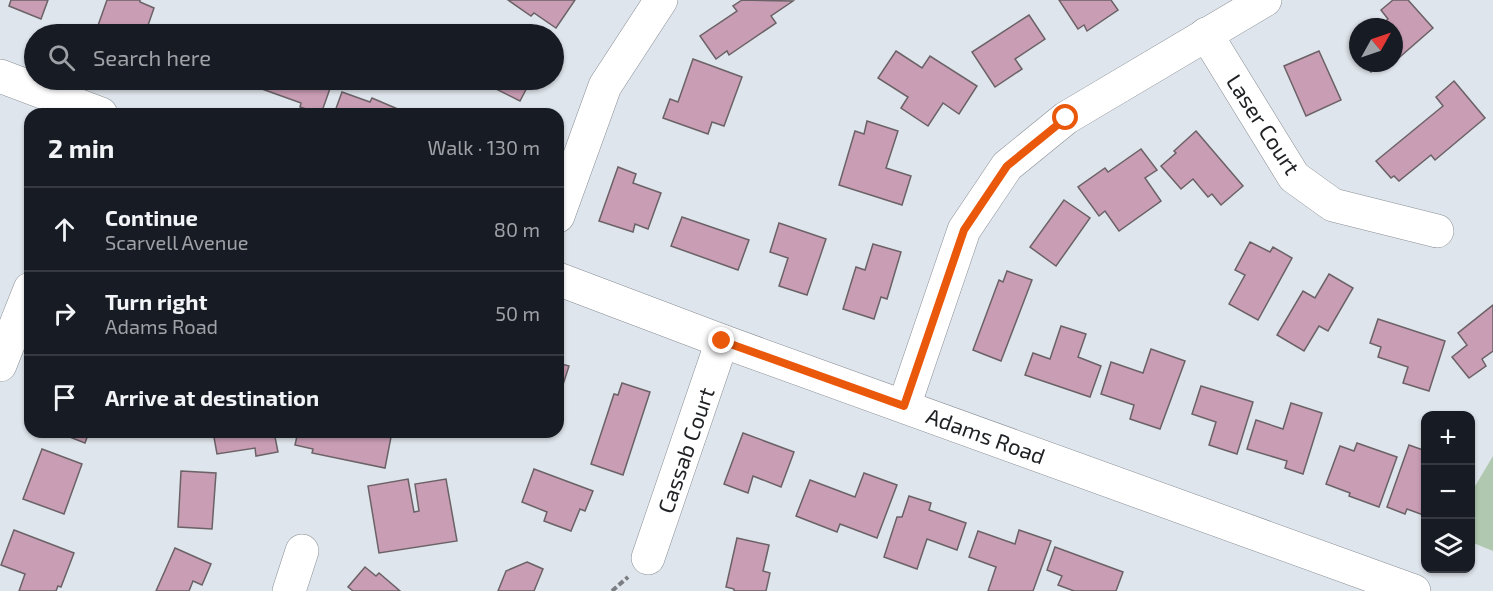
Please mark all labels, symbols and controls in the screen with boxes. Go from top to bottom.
north arrow [1349,18,1403,72]
search box [24,24,564,90]
icon: search [45,41,78,74]
text: Search here [93,44,211,70]
street label: Laser Court [1222,69,1306,179]
route start [1052,104,1078,130]
text: 2 min [48,132,114,163]
text: Walk · 130 m [428,135,540,159]
text: Continue [105,204,198,230]
icon: ahead [48,213,81,246]
text: 80 m [494,217,540,241]
text: Scarvell Avenue [105,230,249,254]
text: Turn right [105,288,207,314]
icon: right [48,297,81,330]
text: 50 m [495,301,540,325]
text: Adams Road [105,314,218,338]
route end [708,327,734,353]
icon: arrive [48,381,81,414]
text: Arrive at destination [105,384,319,410]
street label: Cassab Court [651,384,719,516]
street label: Adams Road [923,402,1049,468]
map controls [1421,411,1475,573]
button: + [1421,411,1475,465]
button: − [1421,465,1475,519]
button: layers [1421,519,1475,573]

